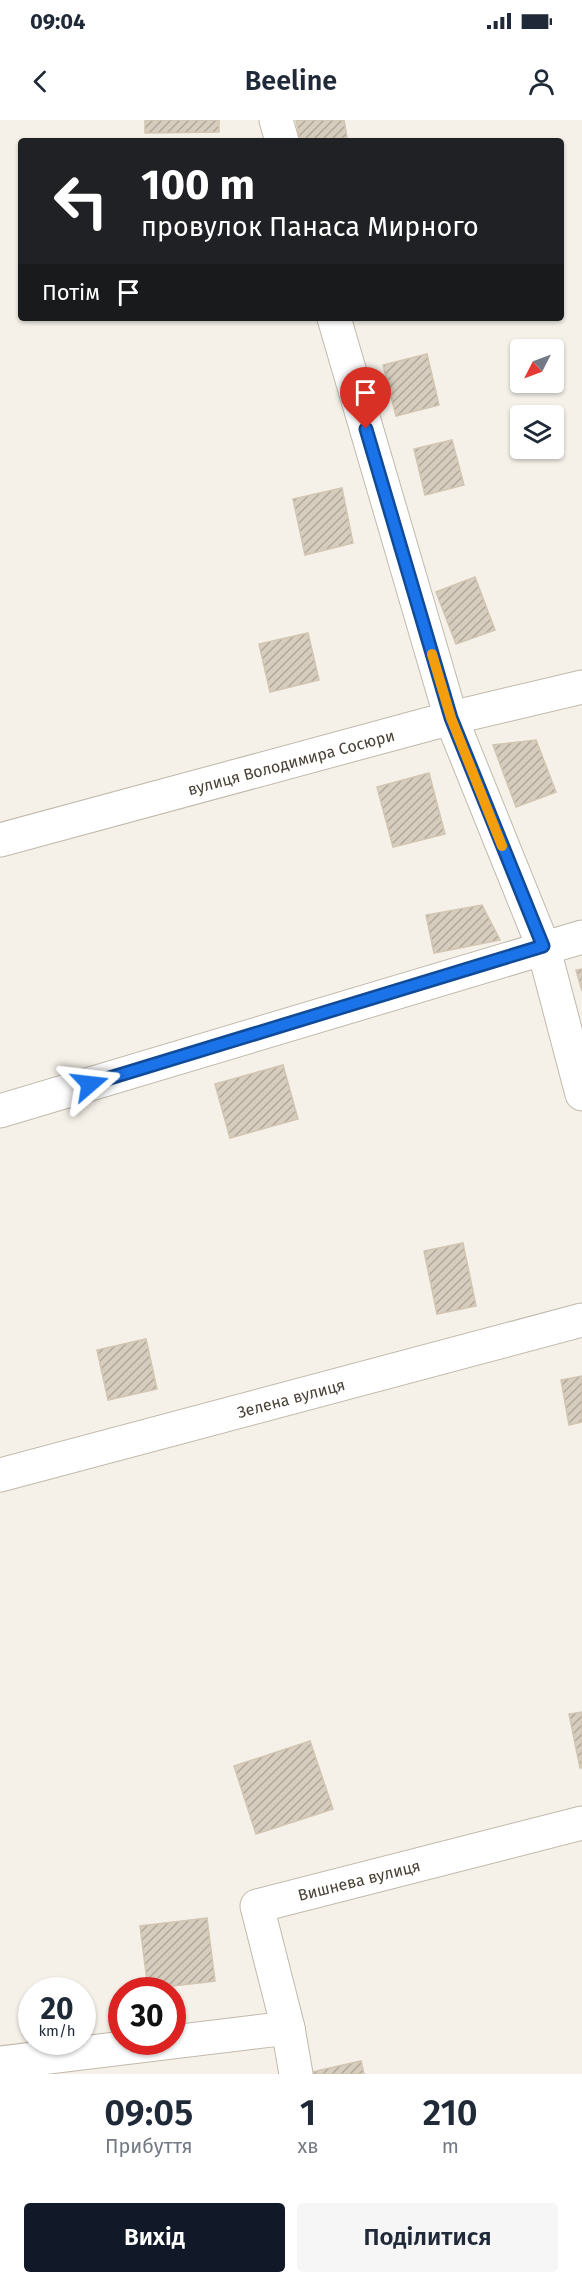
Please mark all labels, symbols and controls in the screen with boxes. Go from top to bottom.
text: 09:04 [30,8,86,35]
icon: back [24,65,57,98]
text: Beeline [245,65,337,97]
icon: person [525,65,558,98]
text: 100 m [141,160,255,210]
icon: left [42,162,120,240]
text: провулок Панаса Мирного [141,211,479,243]
icon: arrive [112,276,145,309]
text: Потім [42,279,100,306]
north arrow [510,339,564,393]
map controls [510,339,564,459]
pin [340,367,391,429]
icon: arrive [349,376,382,409]
button: layers [510,405,564,459]
street label: вулиця Володимира Сосюри [186,726,397,799]
position arrow [58,1052,122,1116]
street label: Зелена вулиця [235,1375,347,1422]
street label: Вишнева вулиця [296,1856,422,1905]
speed limit sign: 30 [108,1977,186,2055]
text: 20 [40,1991,74,2027]
text: km/h [38,2022,76,2040]
text: 09:05 [104,2091,193,2135]
text: 1 [300,2091,316,2135]
text: 210 [423,2091,478,2135]
text: Прибуття [105,2134,193,2158]
text: хв [297,2134,318,2158]
text: m [442,2134,459,2158]
button: Вихід [24,2203,285,2272]
button: Поділитися [297,2203,558,2272]

